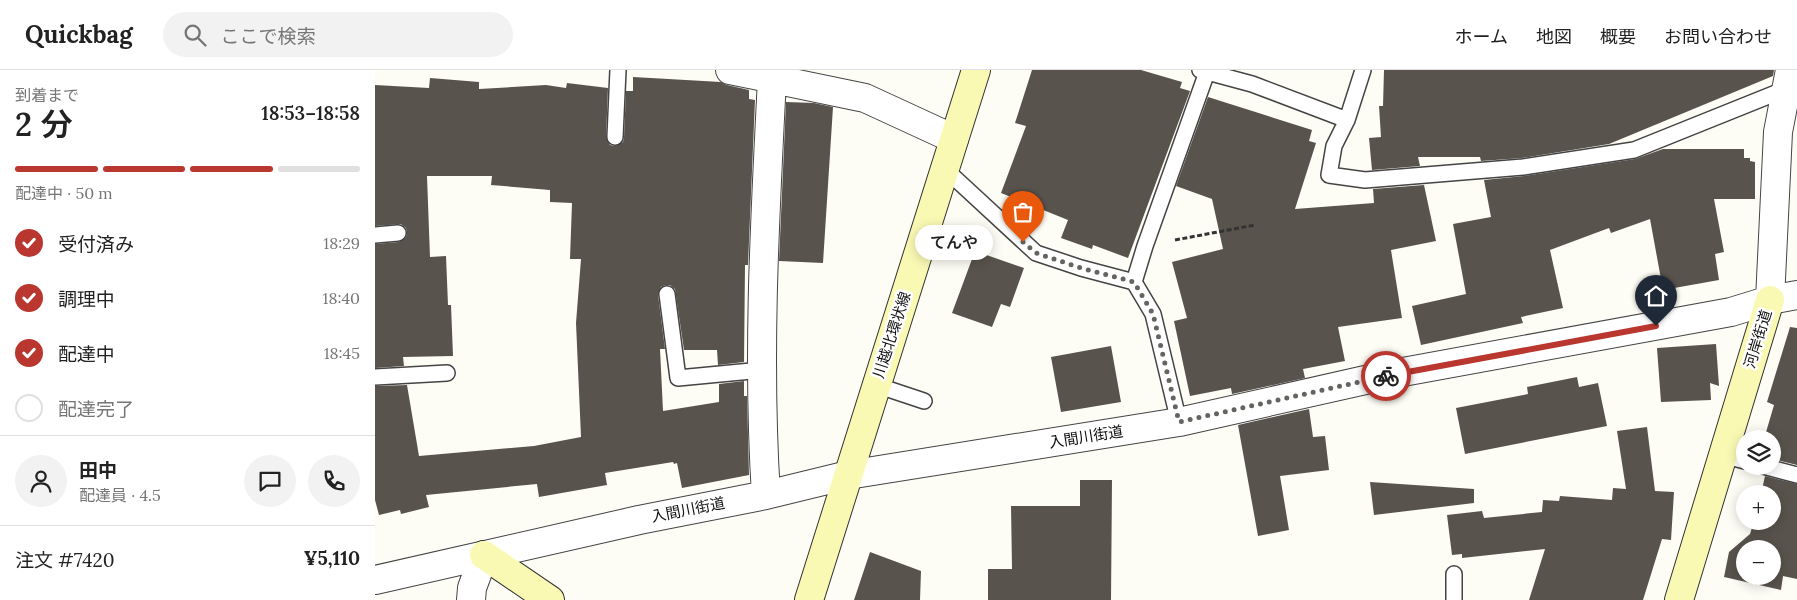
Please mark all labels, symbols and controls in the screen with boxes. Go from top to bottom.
search box [163,12,513,57]
text: Quickbag [25,19,133,50]
icon: search [181,21,209,49]
text: ここで検索 [221,24,316,48]
text: ホーム [1455,25,1508,48]
text: 地図 [1536,25,1572,48]
text: 概要 [1600,25,1636,48]
text: お問い合わせ [1664,25,1772,48]
text: 到着まで [15,85,79,105]
text: 18:53–18:58 [261,101,360,125]
text: 2 分 [15,104,73,145]
text: 配達中 · 50 m [15,183,113,203]
pin [1002,191,1044,242]
icon: bag [1009,198,1037,226]
callout: てんや [915,224,993,260]
icon: check [15,229,43,257]
text: 受付済み [58,232,134,256]
text: てんや [930,232,978,252]
text: 18:29 [323,233,360,253]
pin [1635,275,1677,326]
icon: home [1642,282,1670,310]
icon: check [15,284,43,312]
text: 調理中 [58,287,115,311]
text: 18:40 [323,288,360,308]
street label: 川越北環状線 [869,289,914,381]
street label: 河岸街道 [1740,307,1775,370]
icon: check [15,339,43,367]
text: 配達中 [58,342,115,366]
text: 18:45 [324,343,360,363]
courier [1361,351,1411,401]
icon: bike [1372,362,1400,390]
text: 配達完了 [58,397,134,421]
street label: 入間川街道 [1047,421,1124,452]
map controls [1736,430,1781,585]
button: layers [1736,430,1781,475]
button: person [15,455,67,507]
button: chat [244,455,296,507]
button: phone [308,455,360,507]
text: 田中 [79,458,117,482]
text: 配達員 · 4.5 [79,485,161,505]
button: + [1736,485,1781,530]
street label: 入間川街道 [649,493,727,526]
button: − [1736,540,1781,585]
text: ¥5,110 [304,546,360,570]
text: 注文 #7420 [15,548,115,572]

